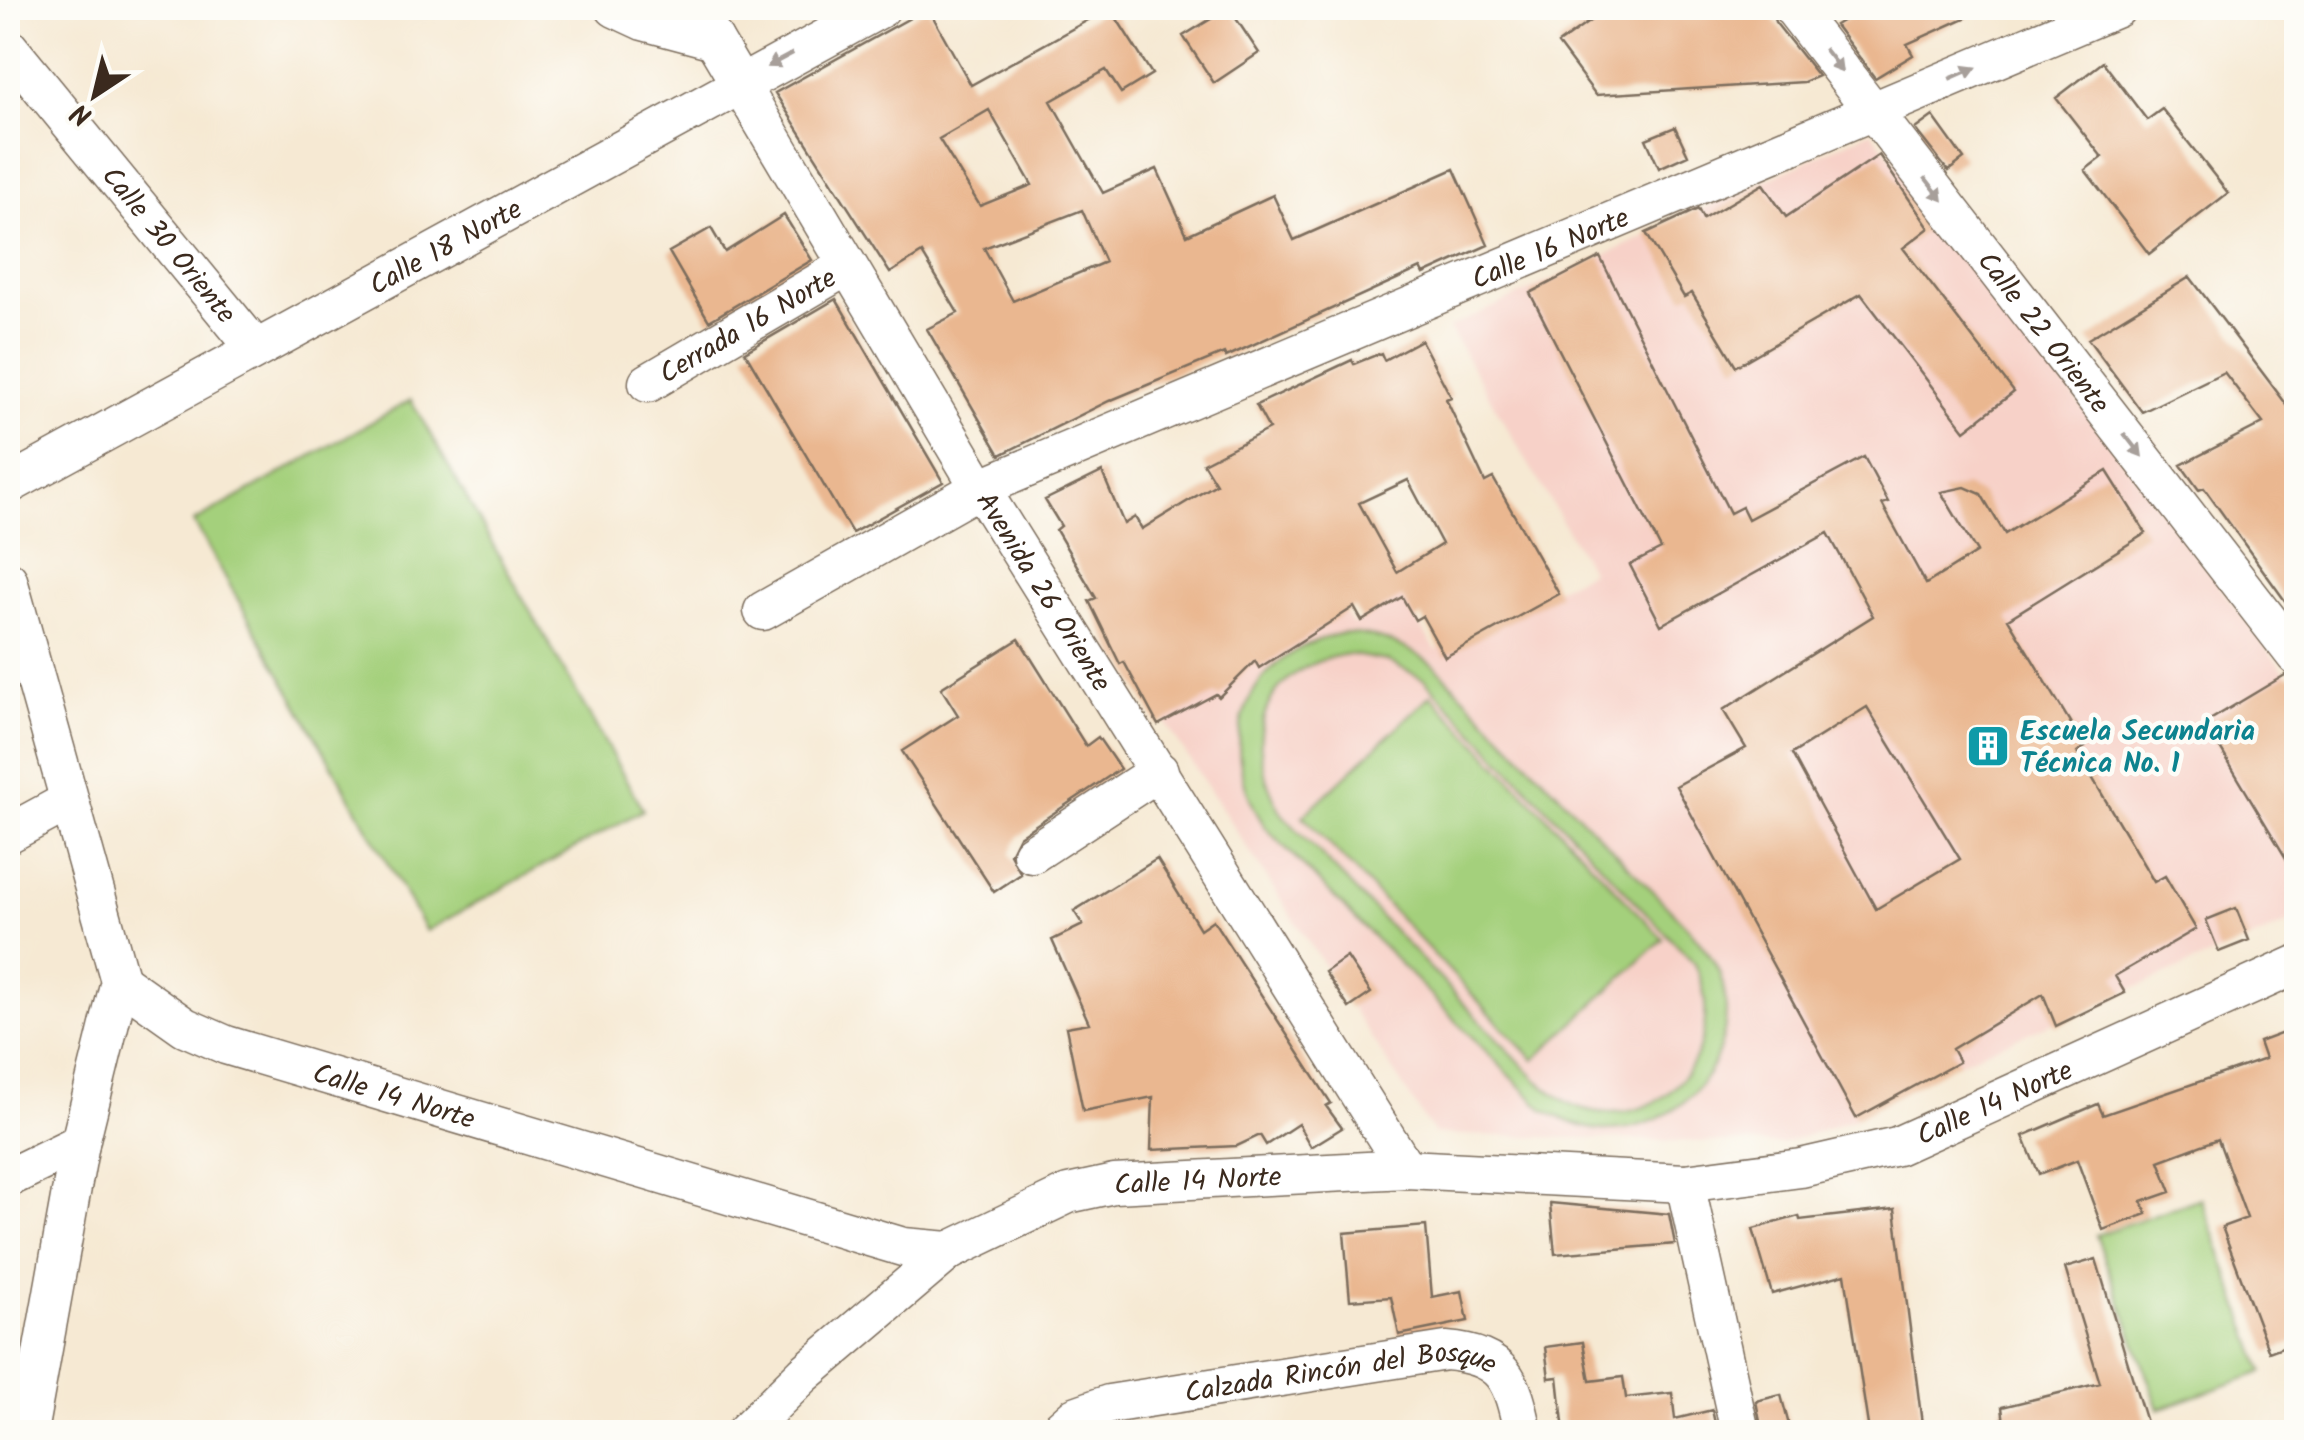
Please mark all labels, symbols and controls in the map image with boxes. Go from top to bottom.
north arrow [45,45,145,145]
one-way arrow [1822,47,1843,72]
one-way arrow [765,52,794,69]
one-way arrow [1949,65,1978,81]
text: N [62,90,102,137]
street label: Calle 30 Oriente [89,157,247,335]
one-way arrow [1923,175,1944,201]
street label: Calle 18 Norte [361,188,531,309]
street label: Calle 16 Norte [1465,196,1637,303]
street label: Calle 22 Oriente [1965,242,2120,425]
street label: Cerrada 16 Norte [651,257,846,397]
one-way arrow [2122,433,2143,458]
street label: Avenida 26 Oriente [963,484,1122,702]
place label: Escuela Secundaria Técnica No. 1 [2020,710,2255,787]
building icon: Escuela Secundaria Técnica No. 1 [1965,723,2011,769]
street label: Calle 14 Norte [1910,1049,2081,1159]
street label: Calle 14 Norte [307,1052,481,1143]
street label: Calle 14 Norte [1113,1155,1283,1209]
street label: Calzada Rincón del Bosque [1182,1331,1506,1417]

